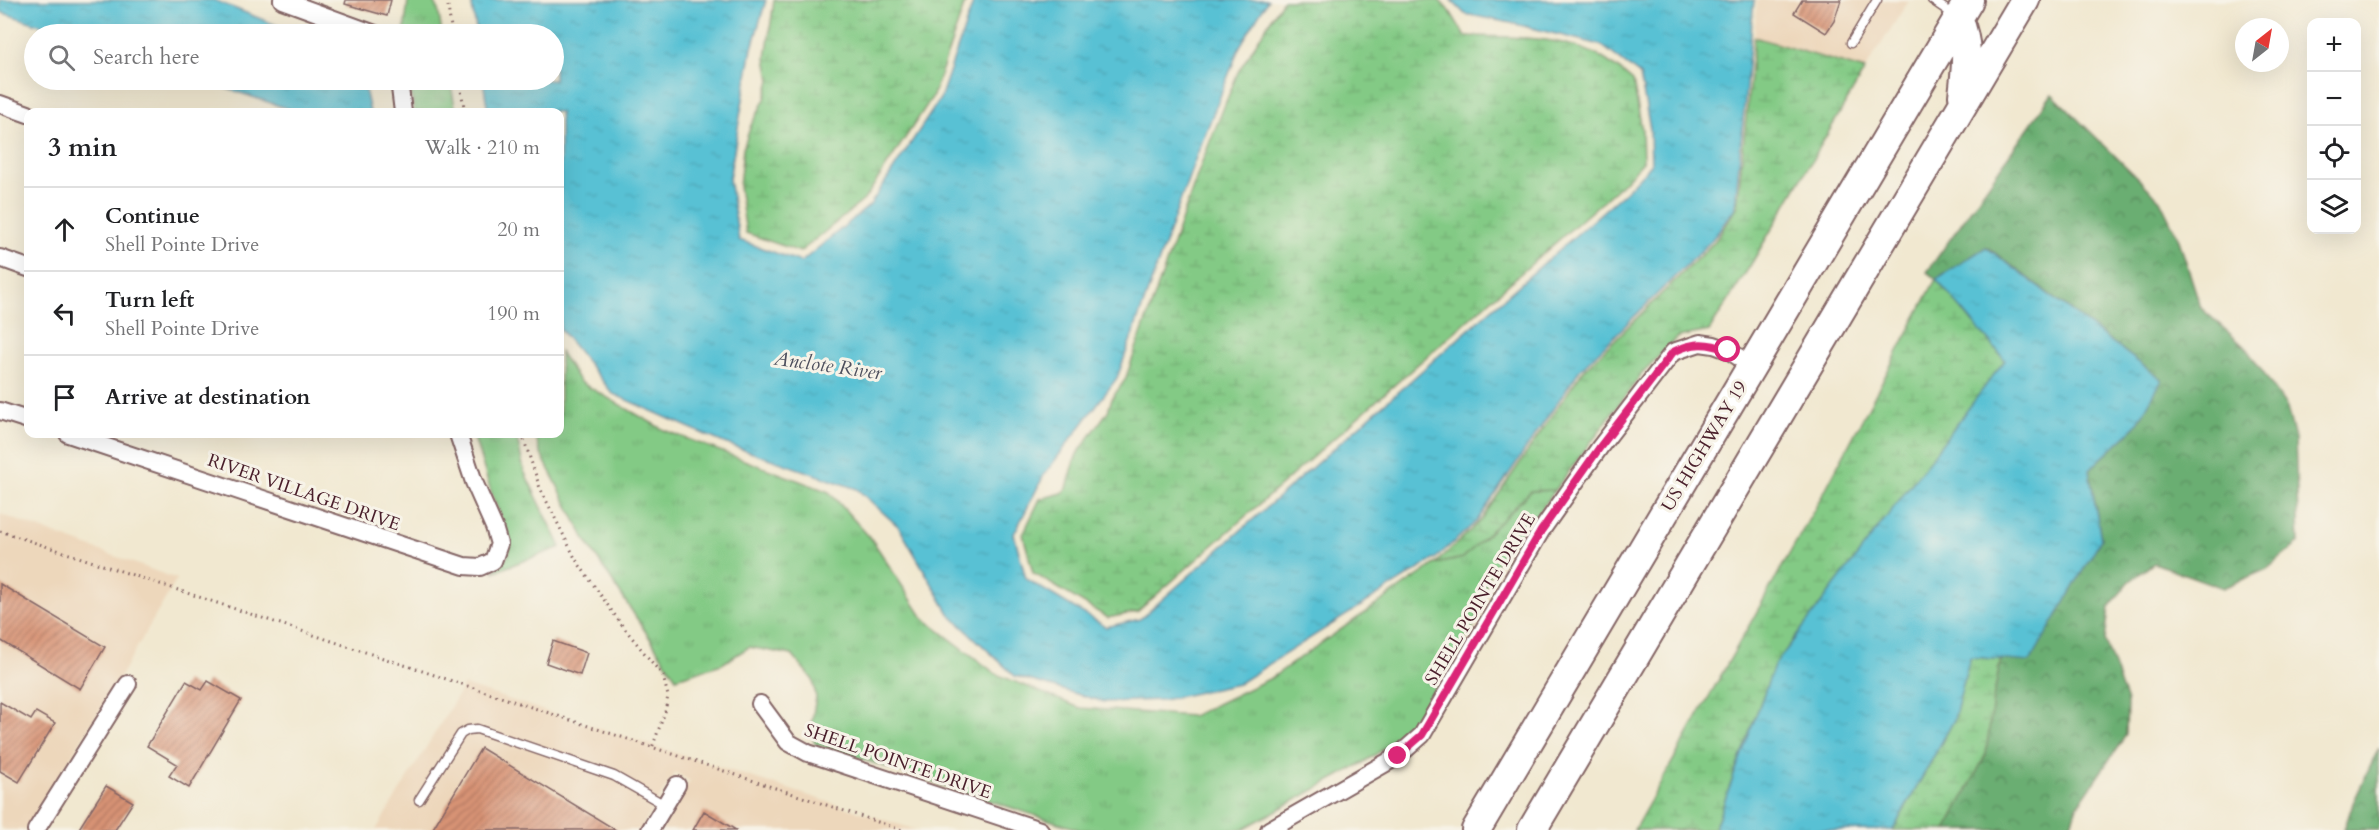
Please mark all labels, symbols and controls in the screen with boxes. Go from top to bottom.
north arrow [2235,18,2289,72]
map controls [2307,18,2361,234]
button: + [2307,18,2361,72]
search box [24,24,564,90]
icon: search [45,41,78,74]
text: Search here [93,42,200,72]
button: − [2307,72,2361,126]
button: locate [2307,126,2361,180]
text: 3 min [48,130,117,165]
text: Walk · 210 m [425,134,540,161]
button: layers [2307,180,2361,234]
text: Continue [105,201,200,231]
icon: ahead [48,213,81,246]
text: 20 m [497,216,540,243]
text: Shell Pointe Drive [105,231,259,258]
text: Turn left [105,285,194,315]
icon: left [48,297,81,330]
text: 190 m [487,300,540,327]
text: Shell Pointe Drive [105,315,259,342]
route start [1714,336,1740,362]
water label: Anclote River [771,344,885,387]
street label: US HIGHWAY 19 [1655,376,1753,516]
icon: arrive [48,381,81,414]
text: Arrive at destination [105,382,310,412]
street label: RIVER VILLAGE DRIVE [204,448,403,537]
street label: SHELL POINTE DRIVE [1419,509,1542,690]
street label: SHELL POINTE DRIVE [801,718,995,805]
route end [1384,742,1410,768]

